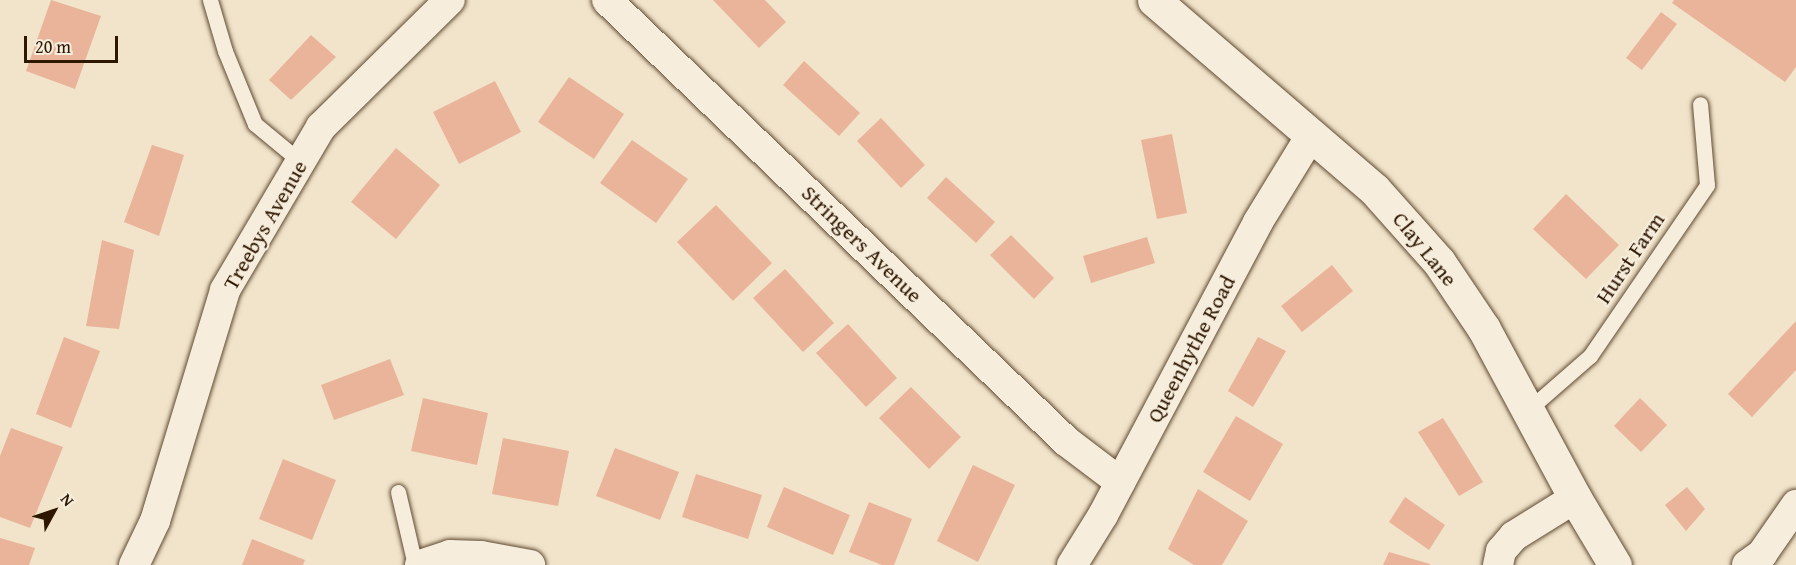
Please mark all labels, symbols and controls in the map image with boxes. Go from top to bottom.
scale bar [27,24,122,62]
text: 20 m [35,33,71,60]
street label: Treebys Avenue [217,156,313,294]
street label: Stringers Avenue [796,180,928,308]
street label: Clay Lane [1387,206,1463,292]
street label: Hurst Farm [1590,207,1670,309]
street label: Queenhythe Road [1141,271,1241,427]
north arrow [24,481,84,541]
text: N [55,488,80,511]

